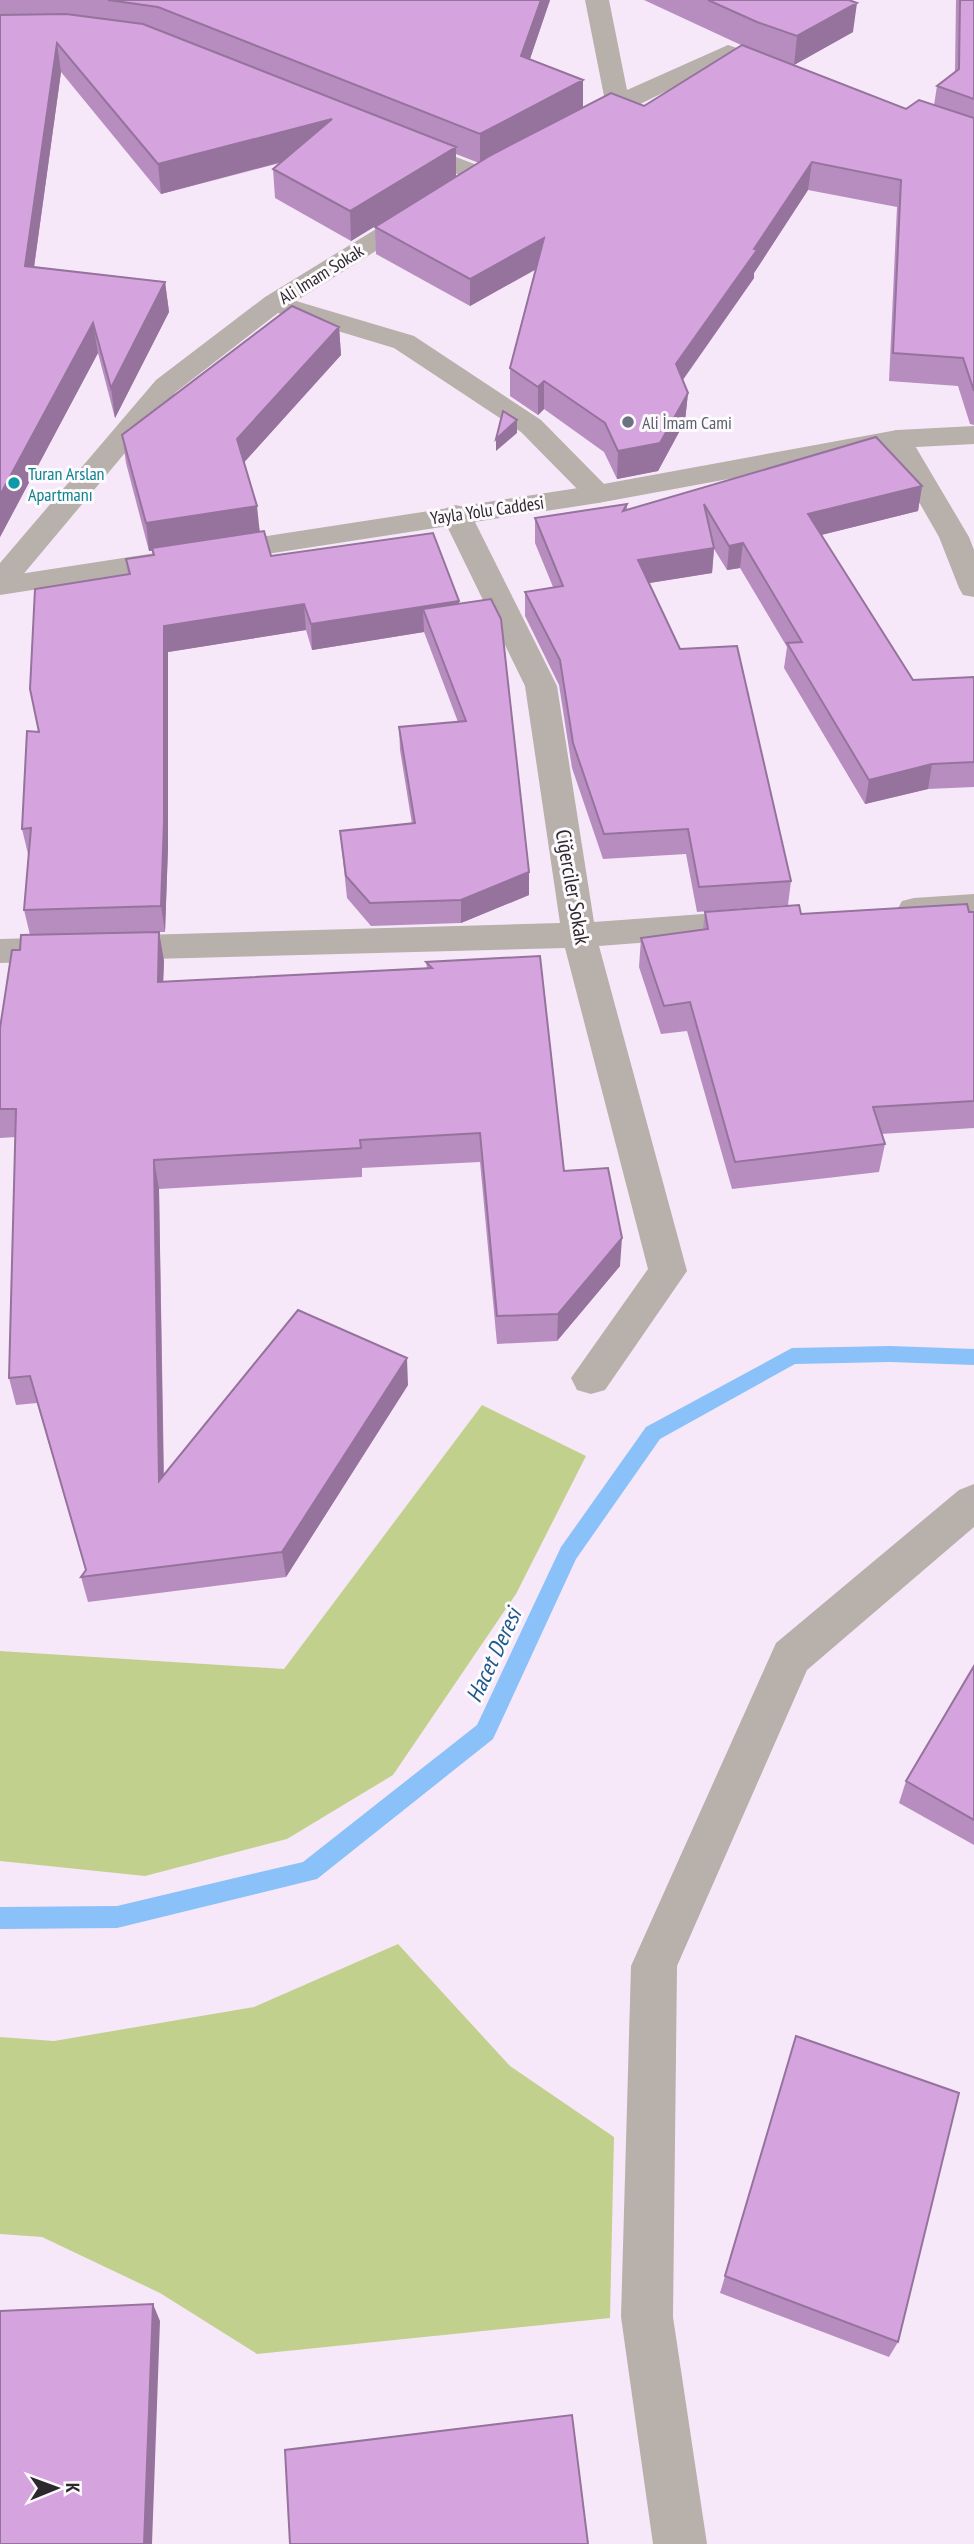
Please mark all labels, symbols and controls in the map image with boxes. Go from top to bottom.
street label: Ali Imam Sokak [274,239,368,309]
place label: Ali İmam Cami [642,411,732,434]
marker: Ali İmam Cami [620,414,636,430]
place label: Turan Arslan Apartmanı [28,462,105,506]
marker: Turan Arslan Apartmanı [6,475,22,491]
street label: Yayla Yolu Caddesi [429,491,545,529]
street label: Ciğerciler Sokak [550,827,596,947]
water label: Hacet Deresi [459,1601,529,1707]
north arrow [21,2453,91,2523]
text: K [61,2483,85,2493]

